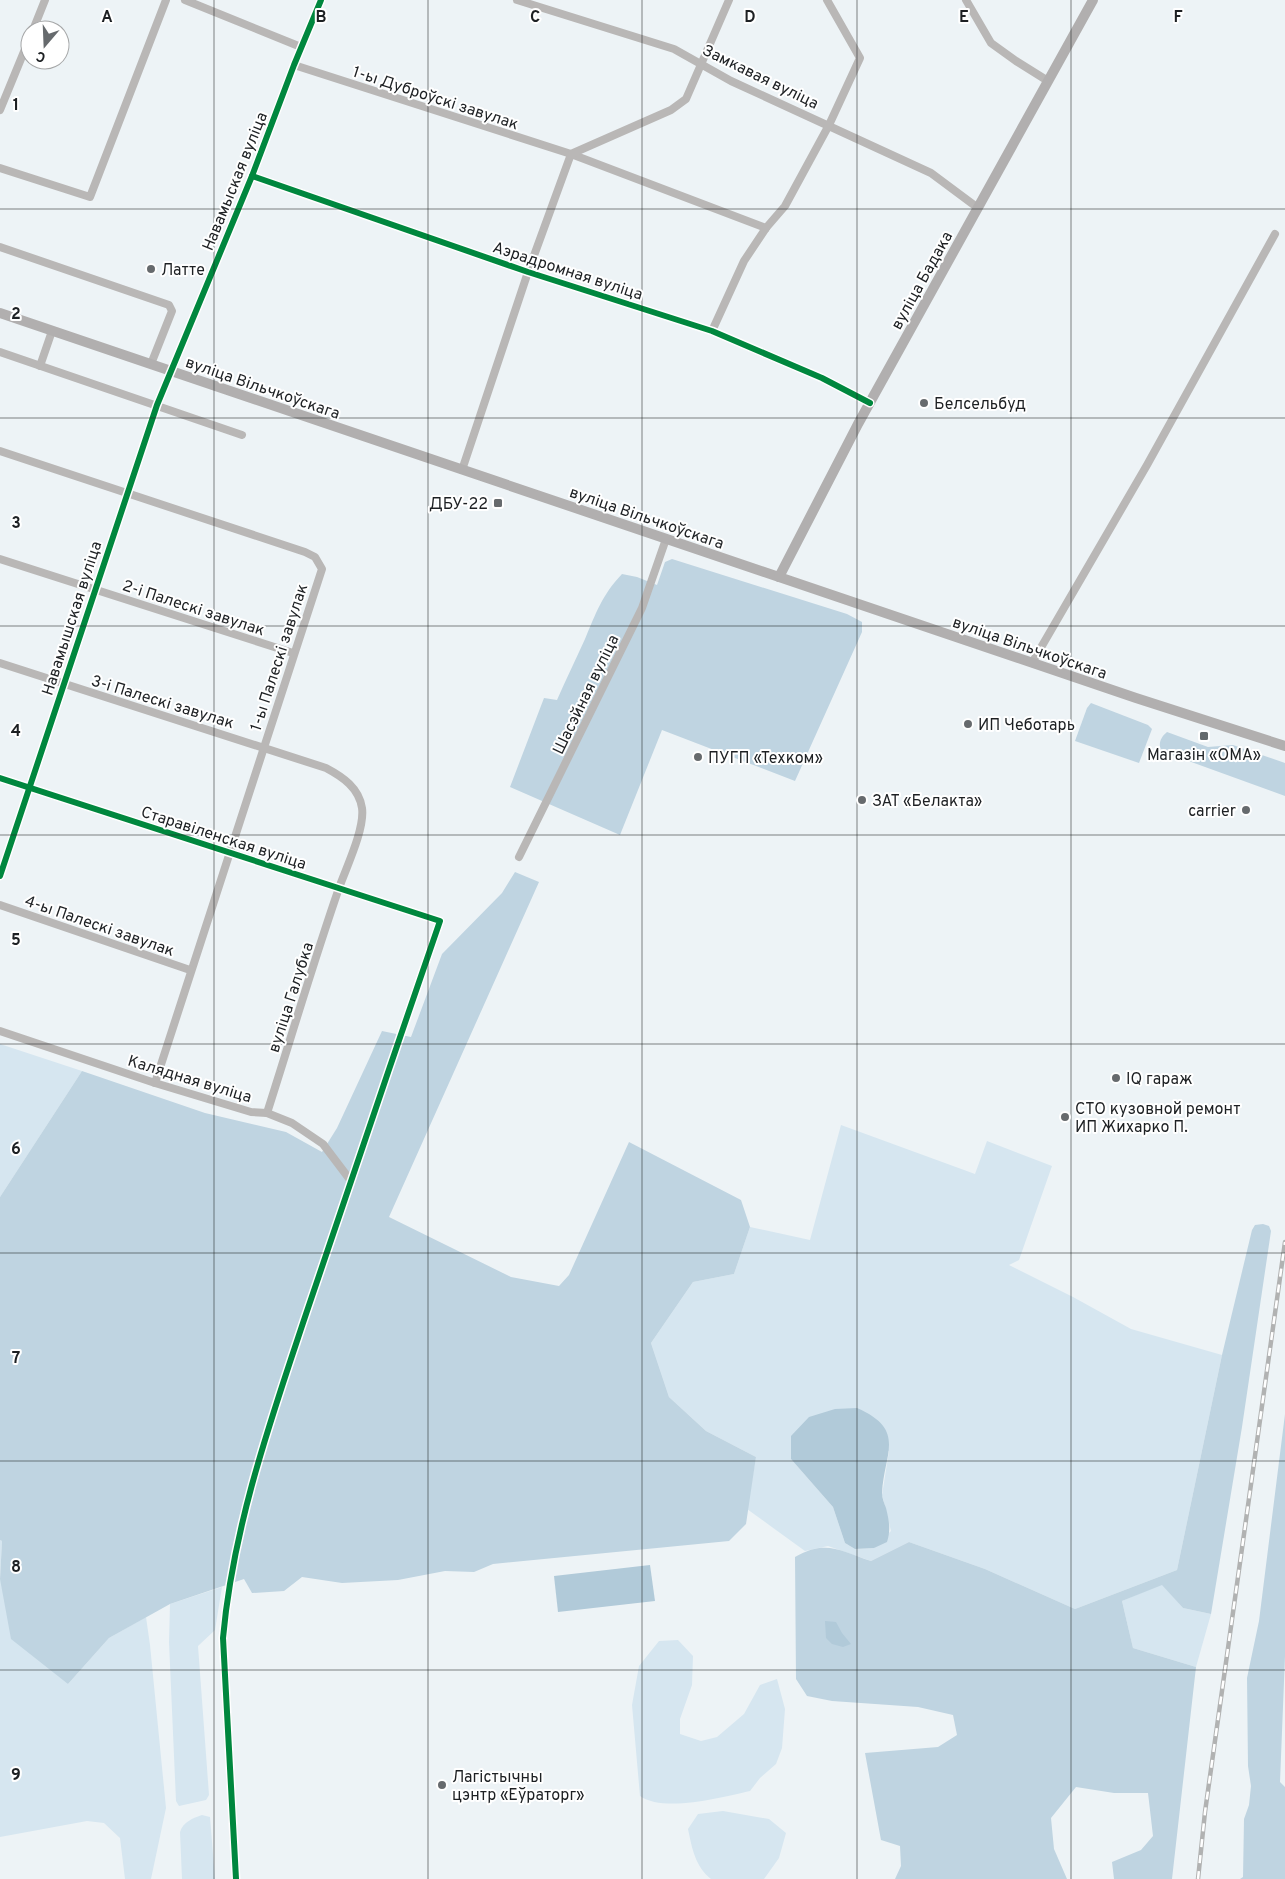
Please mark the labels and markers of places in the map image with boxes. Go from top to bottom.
place label: Латте [161,261,205,281]
marker: Латте [145,263,157,275]
place label: Белсельбуд [934,395,1026,415]
marker: Белсельбуд [918,397,930,409]
place label: ДБУ-22 [429,495,488,515]
marker: ДБУ-22 [492,497,504,509]
place label: ИП Чеботарь [978,716,1075,736]
marker: ИП Чеботарь [962,718,974,730]
marker: Магазін «ОМА» [1198,730,1210,742]
place label: Магазін «ОМА» [1147,746,1261,766]
place label: ПУГП «Техком» [708,749,823,769]
marker: ПУГП «Техком» [692,751,704,763]
place label: ЗАТ «Белакта» [872,792,982,812]
marker: ЗАТ «Белакта» [856,794,868,806]
place label: carrier [1188,802,1236,822]
marker: carrier [1240,804,1252,816]
place label: IQ гараж [1126,1070,1193,1090]
marker: IQ гараж [1110,1072,1122,1084]
place label: СТО кузовной ремонт ИП Жихарко П. [1075,1100,1240,1138]
marker: СТО кузовной ремонт ИП Жихарко П. [1059,1111,1071,1123]
place label: Лагістычны цэнтр «Еўраторг» [452,1768,584,1806]
marker: Лагістычны цэнтр «Еўраторг» [436,1779,448,1791]

